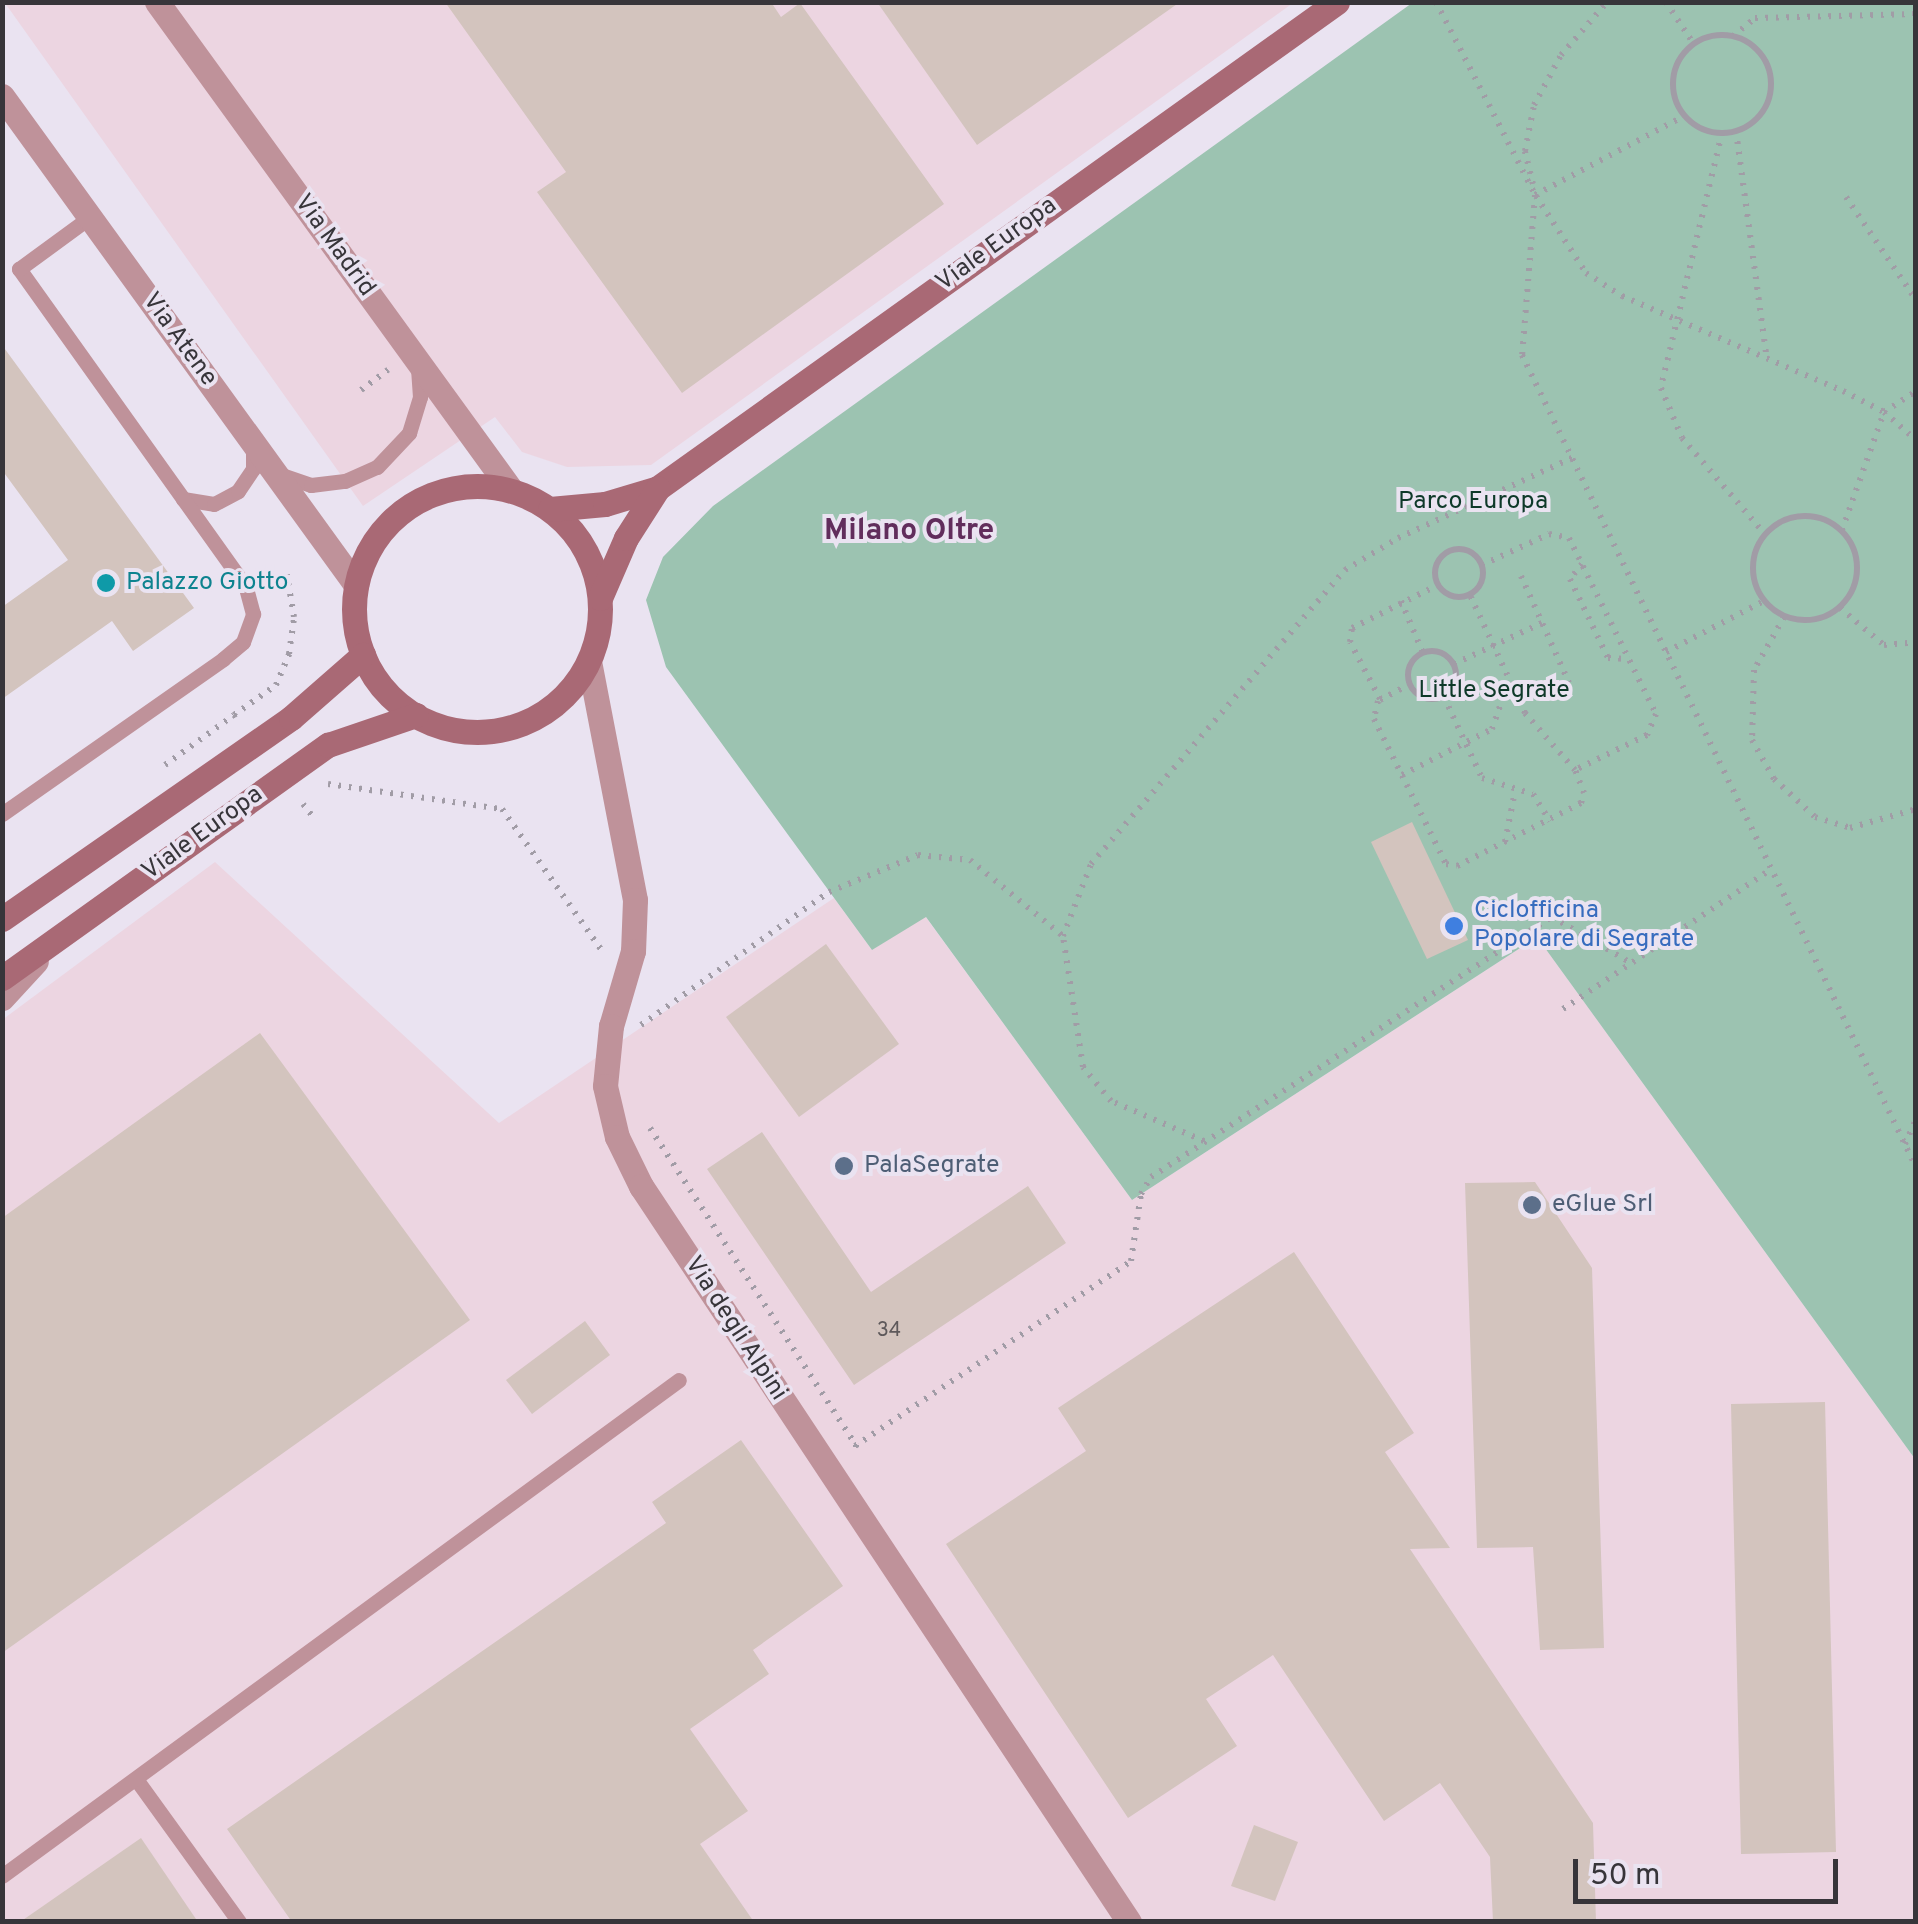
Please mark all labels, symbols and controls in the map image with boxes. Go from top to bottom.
street label: Via Madrid [287,189,381,303]
street label: Viale Europa [931,191,1063,299]
street label: Via Atene [135,287,223,393]
park label: Parco Europa [1398,487,1548,517]
district label: Milano Oltre [824,514,994,550]
place label: Palazzo Giotto [126,568,288,598]
marker: Palazzo Giotto [95,572,117,594]
park label: Little Segrate [1418,676,1570,706]
street label: Viale Europa [137,780,269,888]
place label: Ciclofficina Popolare di Segrate [1474,897,1694,956]
marker: Ciclofficina Popolare di Segrate [1443,915,1465,937]
place label: PalaSegrate [864,1151,999,1181]
marker: PalaSegrate [833,1155,855,1177]
place label: eGlue Srl [1552,1190,1653,1220]
marker: eGlue Srl [1521,1194,1543,1216]
street label: Via degli Alpini [677,1251,793,1407]
house number: 34 [877,1319,901,1343]
scale bar [1578,1839,1843,1901]
text: 50 m [1590,1858,1660,1895]

